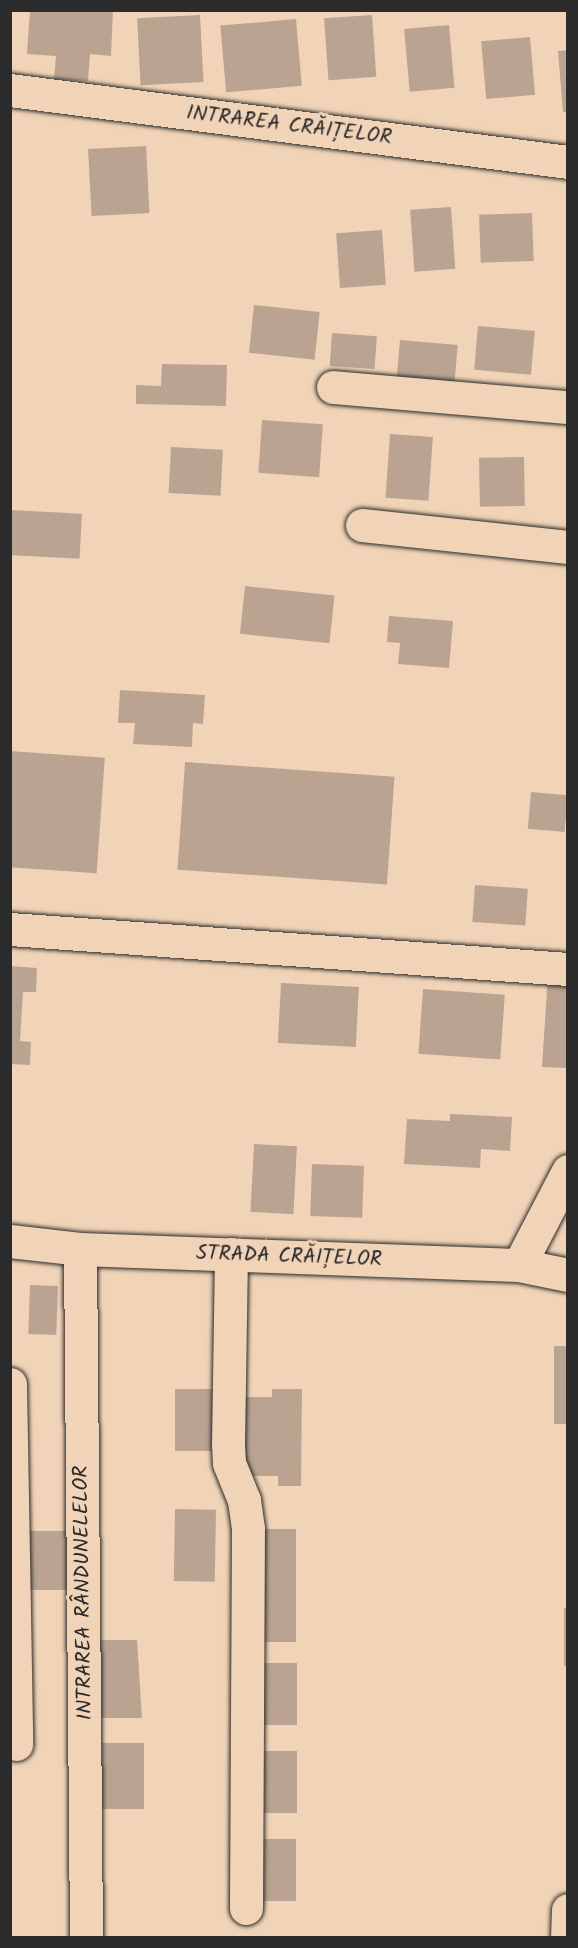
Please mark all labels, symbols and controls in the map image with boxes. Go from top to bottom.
street label: INTRAREA CRĂIȚELOR [185,101,393,151]
street label: STRADA CRĂIȚELOR [196,1241,382,1273]
street label: INTRAREA RÂNDUNELELOR [69,1465,99,1721]

